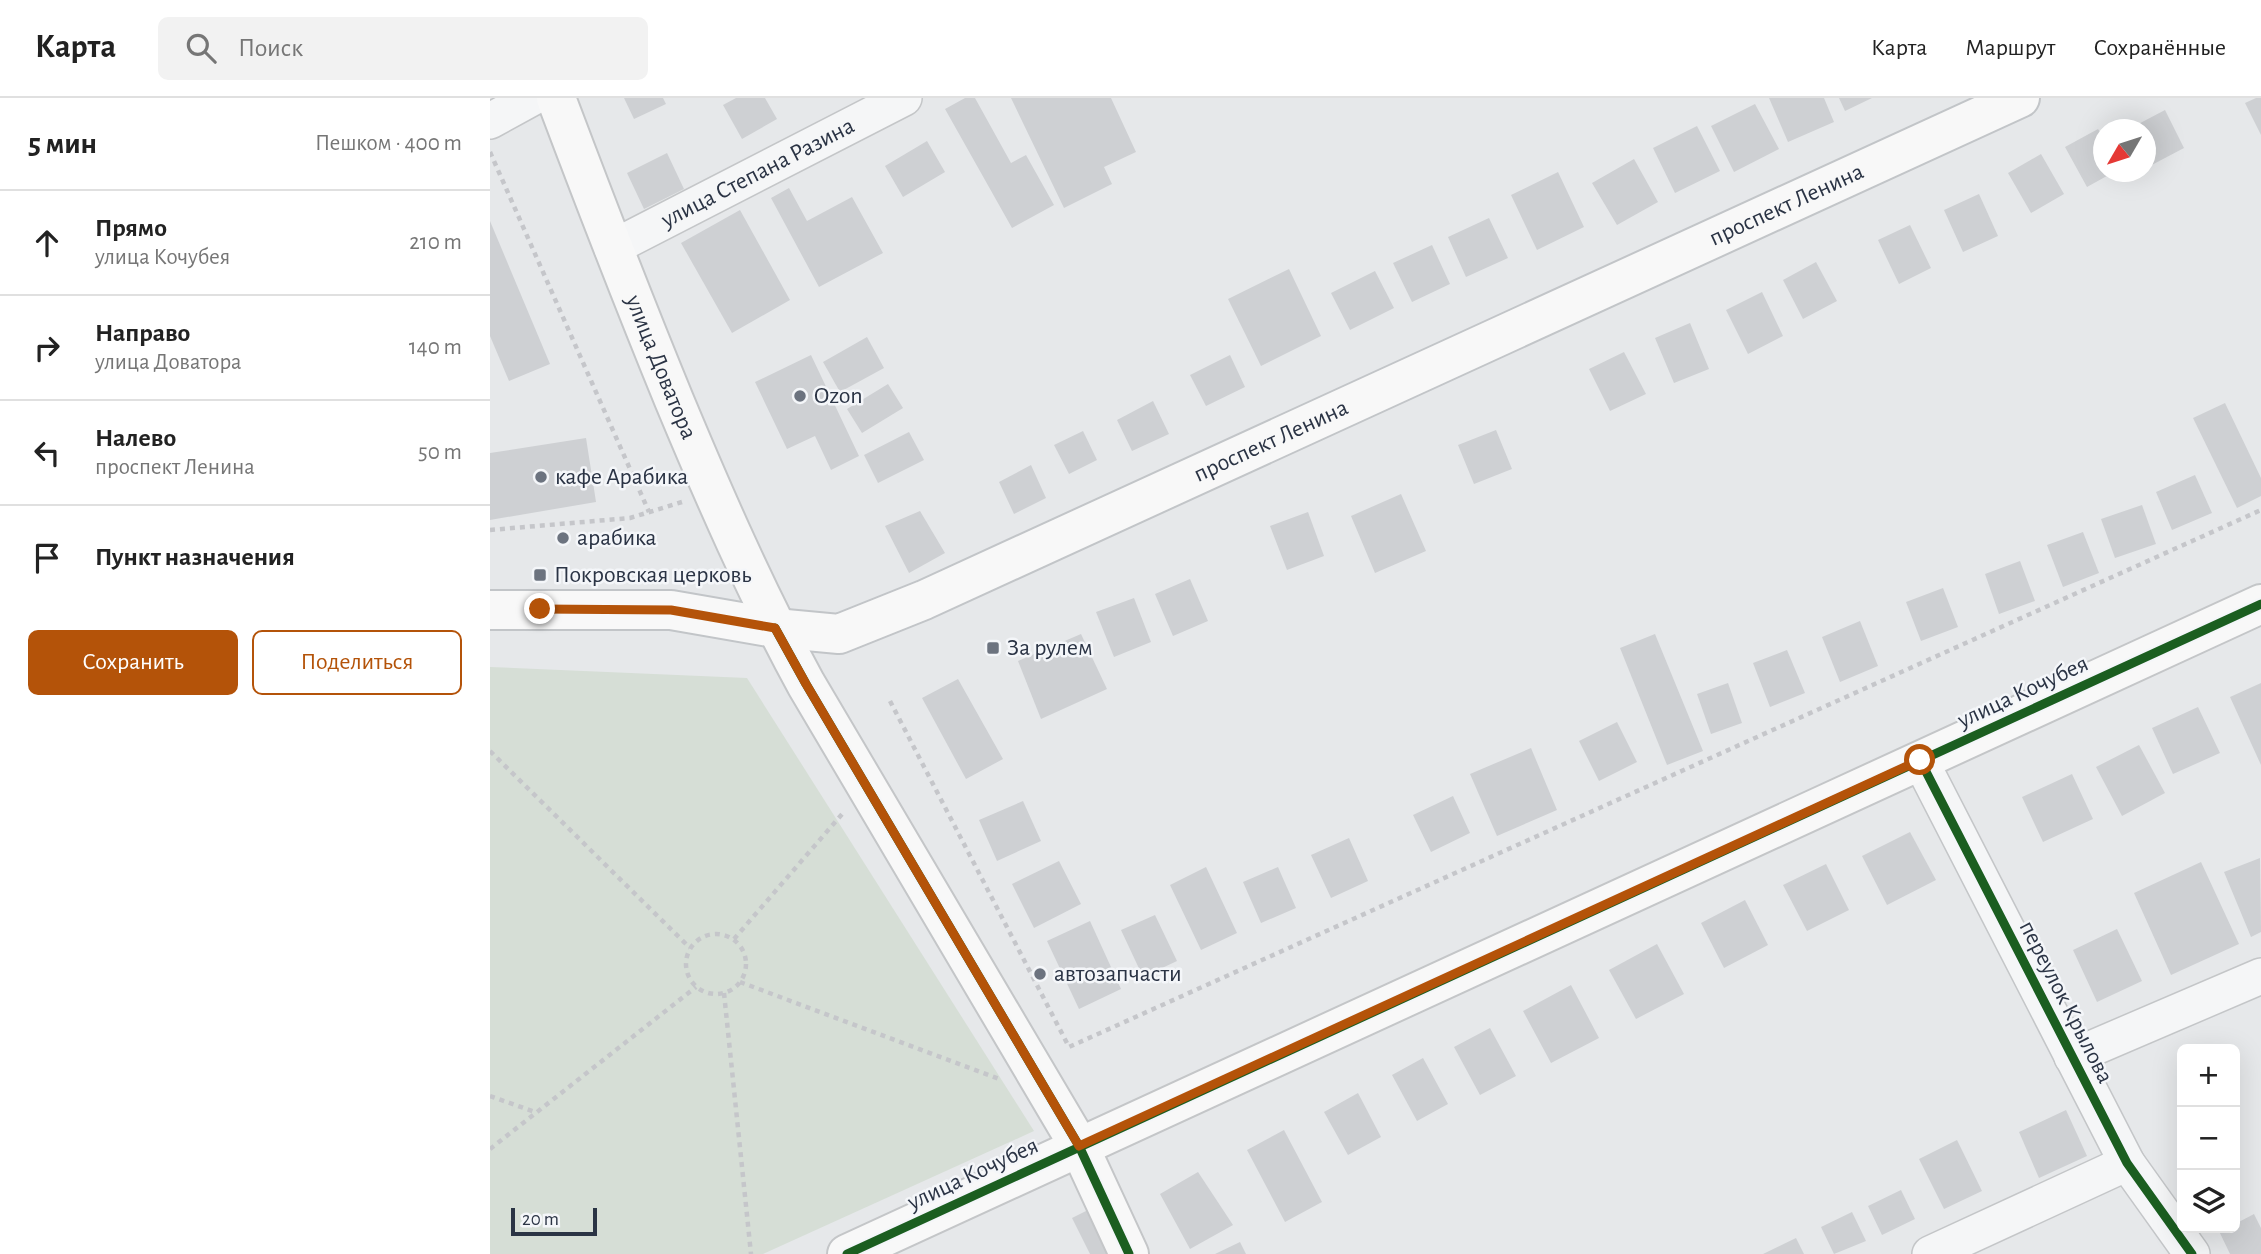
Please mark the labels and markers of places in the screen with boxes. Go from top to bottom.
place label: Ozon [814,384,863,408]
marker: Ozon [792,388,808,404]
place label: кафе Арабика [555,465,688,489]
marker: кафе Арабика [533,469,549,485]
place label: арабика [577,526,657,550]
marker: арабика [555,530,571,546]
place label: Покровская церковь [554,563,751,587]
marker: Покровская церковь [532,567,548,583]
place label: За рулем [1007,636,1093,660]
marker: За рулем [985,640,1001,656]
place label: автозапчасти [1054,962,1182,986]
marker: автозапчасти [1032,966,1048,982]

